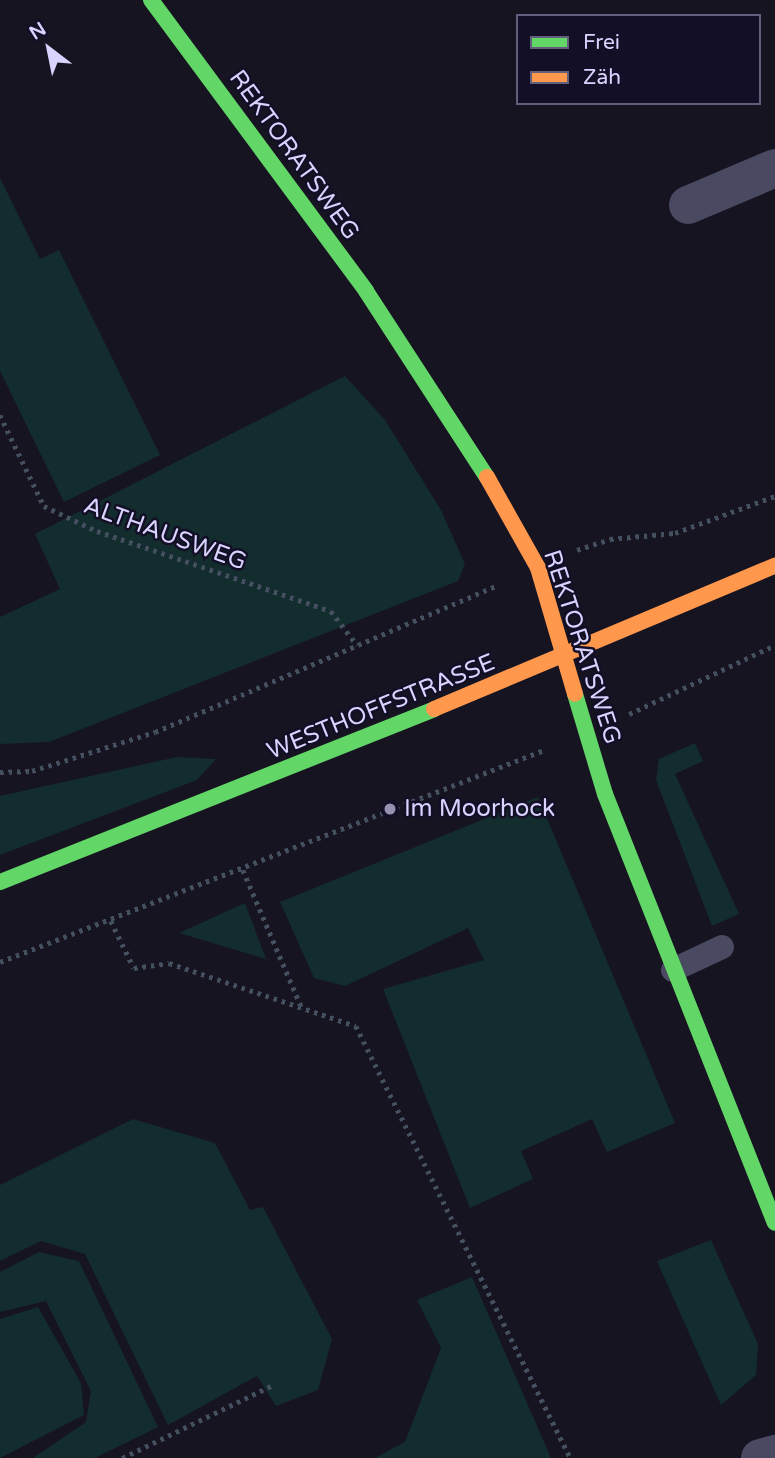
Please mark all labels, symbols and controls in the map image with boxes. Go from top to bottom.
north arrow [14,14,84,84]
legend [516,14,761,105]
text: N [26,18,50,45]
text: Frei [583,30,620,55]
street label: REKTORATSWEG [223,65,365,245]
text: Zäh [583,65,621,90]
street label: ALTHAUSWEG [80,491,250,577]
street label: REKTORATSWEG [537,546,627,748]
street label: WESTHOFFSTRASSE [263,648,499,766]
place label: Im Moorhock [404,795,555,823]
marker: Im Moorhock [382,801,398,817]

